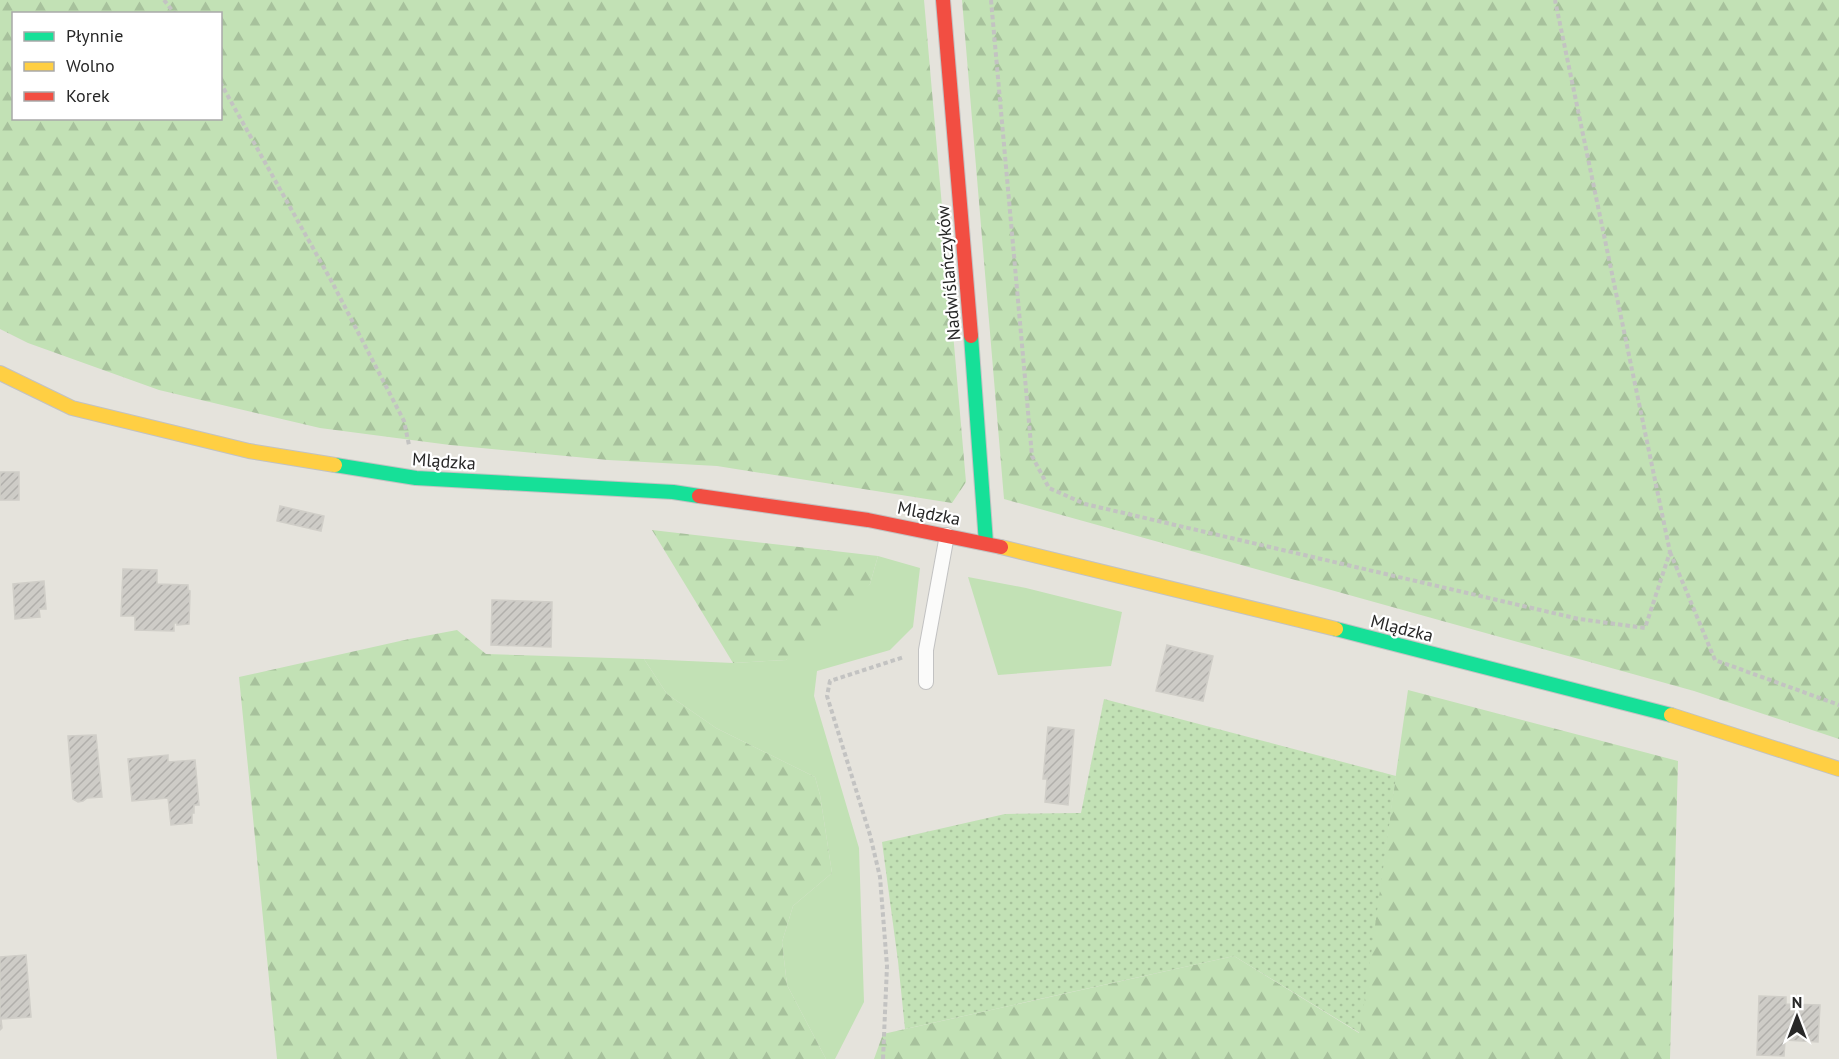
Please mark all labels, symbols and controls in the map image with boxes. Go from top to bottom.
legend [12,12,222,120]
text: Płynnie [66,24,123,47]
text: Wolno [66,54,115,77]
text: Korek [66,84,110,107]
street label: Nadwiślańczyków [931,204,965,342]
street label: Mlądzka [411,447,477,475]
street label: Mlądzka [896,496,962,530]
street label: Mlądzka [1368,609,1436,647]
north arrow [1767,987,1827,1047]
text: N [1792,992,1802,1012]

